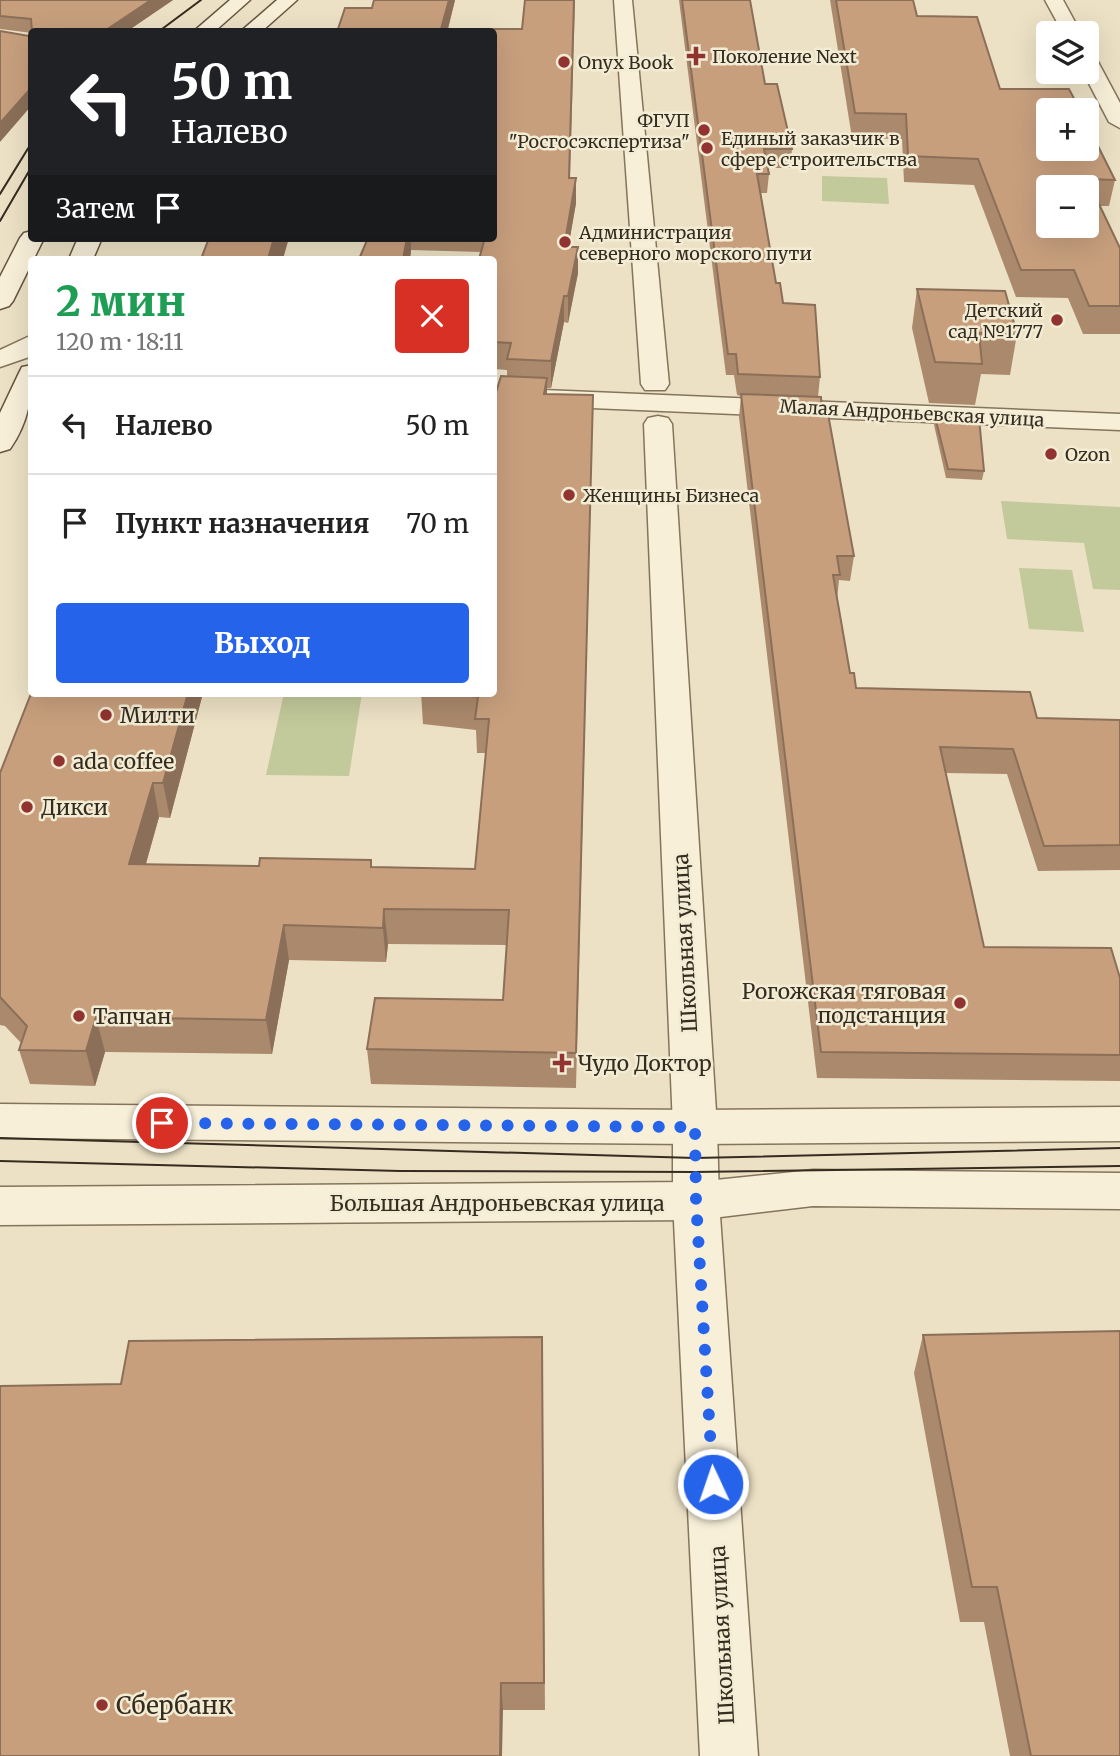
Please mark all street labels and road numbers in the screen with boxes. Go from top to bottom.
street label: Малая Андроньевская улица [779,395,1045,431]
street label: Школьная улица [667,853,703,1033]
street label: Большая Андроньевская улица [329,1190,665,1217]
street label: Школьная улица [704,1545,740,1725]

